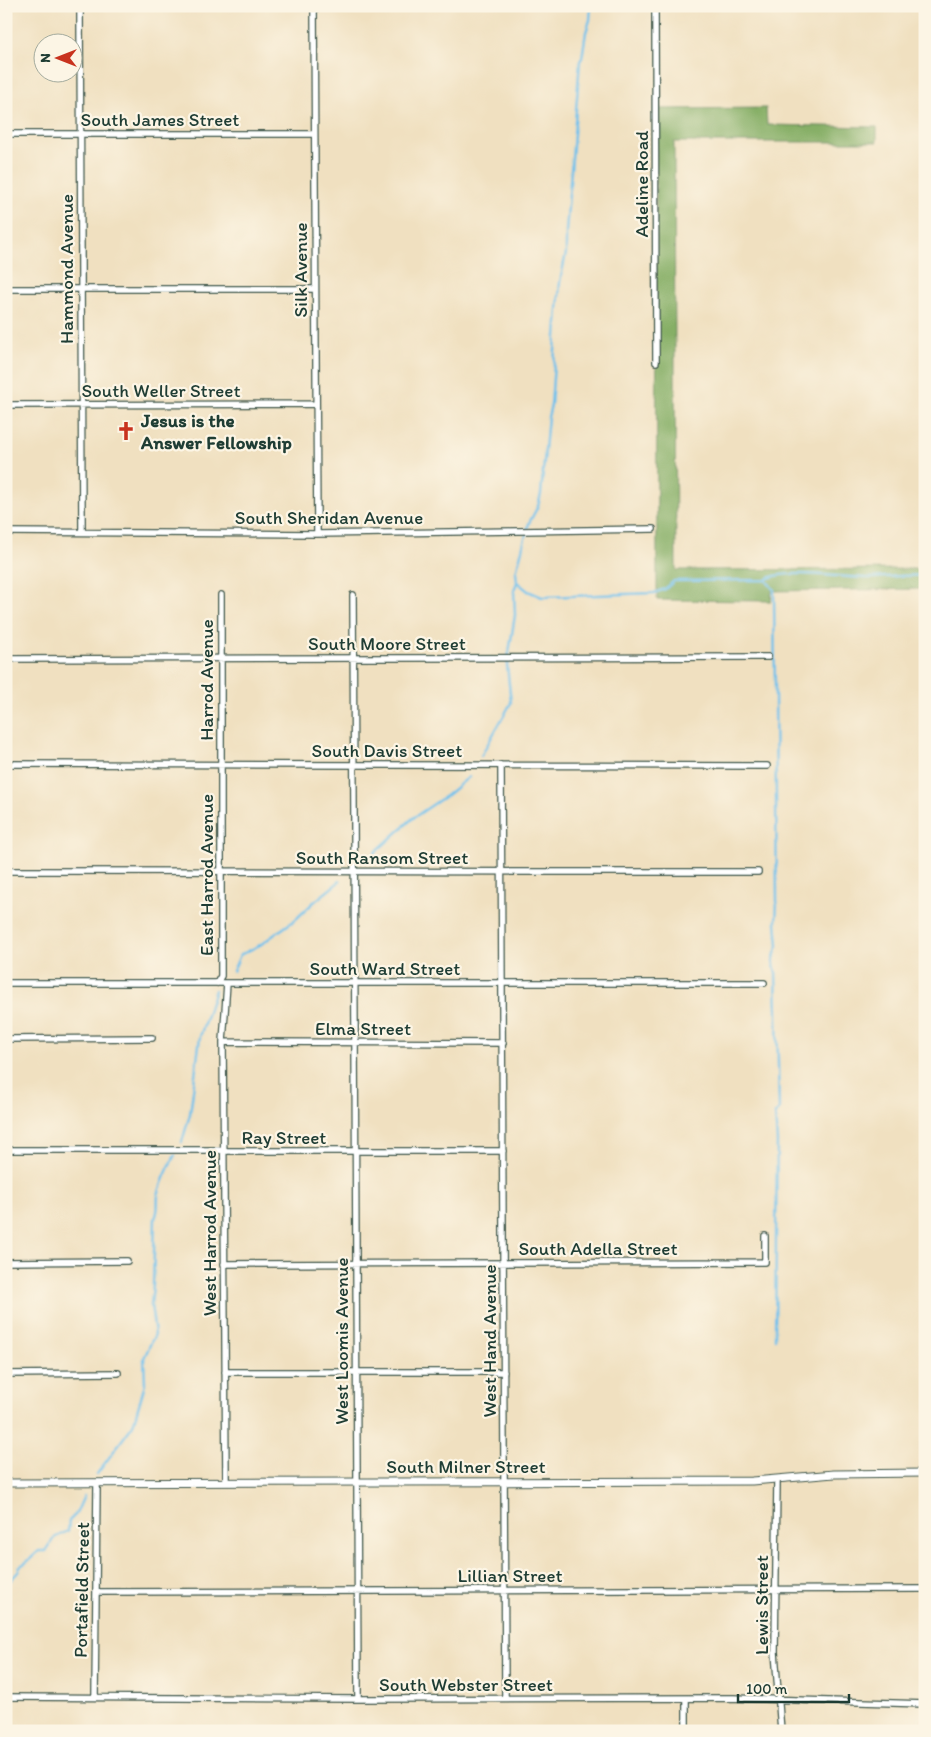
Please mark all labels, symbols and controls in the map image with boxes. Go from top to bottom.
north arrow [32,32,82,82]
text: N [37,53,54,63]
street label: South James Street [81,108,239,131]
street label: Adeline Road [630,130,653,238]
street label: Hammond Avenue [55,194,78,344]
street label: Silk Avenue [289,222,312,318]
street label: South Weller Street [81,379,241,402]
place label: Jesus is the Answer Fellowship [140,409,292,454]
church icon: Jesus is the Answer Fellowship [115,420,137,442]
street label: South Sheridan Avenue [235,506,423,529]
street label: Harrod Avenue [195,619,218,741]
street label: South Moore Street [308,632,466,655]
street label: South Davis Street [312,739,462,762]
street label: East Harrod Avenue [195,794,218,956]
street label: South Ransom Street [296,846,468,869]
street label: South Ward Street [310,957,460,980]
street label: Elma Street [315,1017,411,1040]
street label: Ray Street [241,1126,327,1149]
street label: West Harrod Avenue [198,1150,221,1316]
street label: South Adella Street [518,1237,678,1260]
street label: West Loomis Avenue [330,1257,353,1425]
street label: West Hand Avenue [478,1265,501,1417]
street label: South Milner Street [386,1455,546,1478]
street label: Portafield Street [69,1522,94,1658]
street label: Lewis Street [750,1555,773,1655]
street label: Lillian Street [457,1564,563,1587]
scale bar [738,1672,850,1704]
street label: South Webster Street [379,1673,553,1696]
text: 100 m [746,1680,788,1698]

